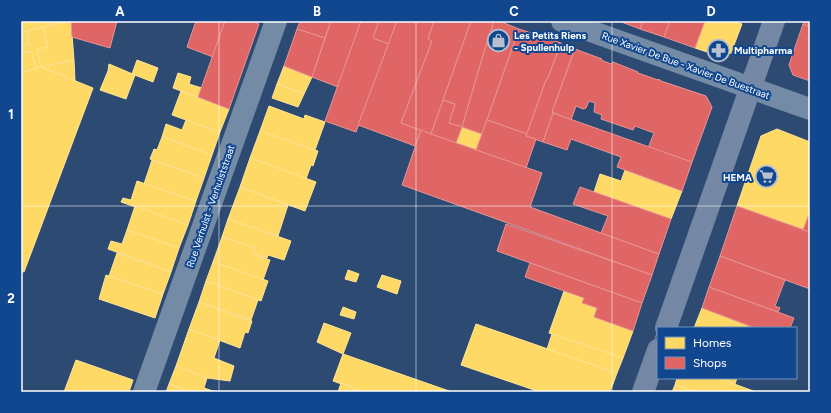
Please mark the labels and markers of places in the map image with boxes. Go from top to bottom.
shop icon: Les Petits Riens - Spullenhulp [486,28,512,54]
place label: Les Petits Riens - Spullenhulp [514,29,586,54]
pharmacy icon: Multipharma [706,37,732,63]
place label: Multipharma [734,44,792,57]
supermarket icon: HEMA [754,164,780,190]
place label: HEMA [723,171,753,184]

